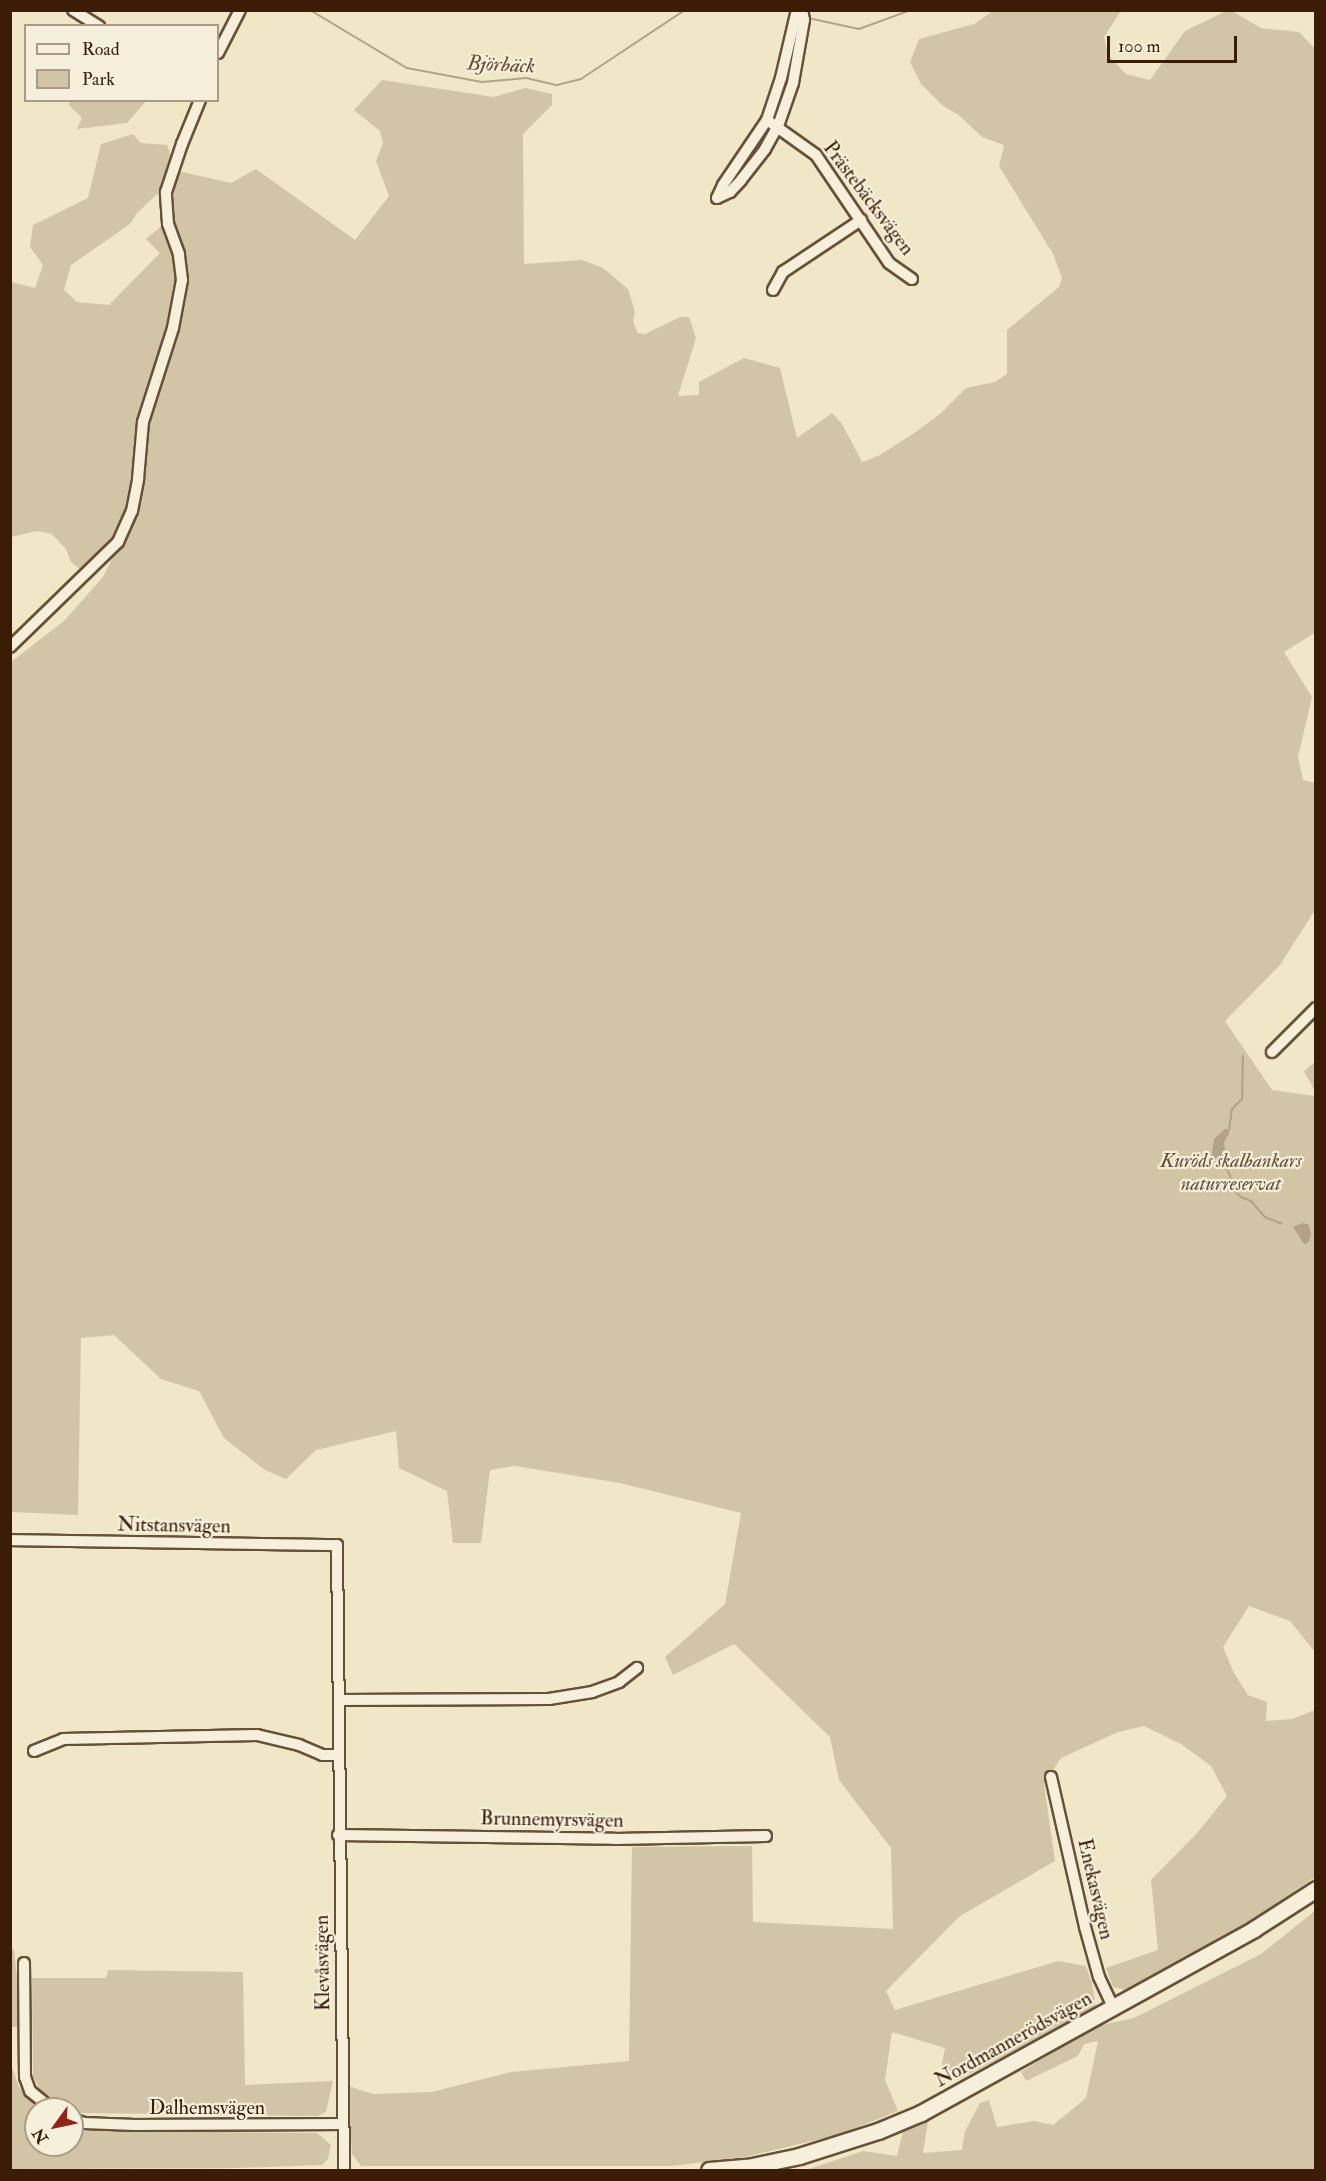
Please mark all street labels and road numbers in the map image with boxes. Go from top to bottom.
street label: Prästebäcksvägen [818,136,920,260]
street label: Nitstansvägen [117,1512,231,1538]
street label: Brunnemyrsvägen [480,1806,624,1832]
street label: Enekasvägen [1073,1836,1119,1942]
street label: Klevåsvägen [309,1915,335,2011]
street label: Nordmannerödsvägen [930,1986,1096,2092]
street label: Dalhemsvägen [149,2095,265,2119]

